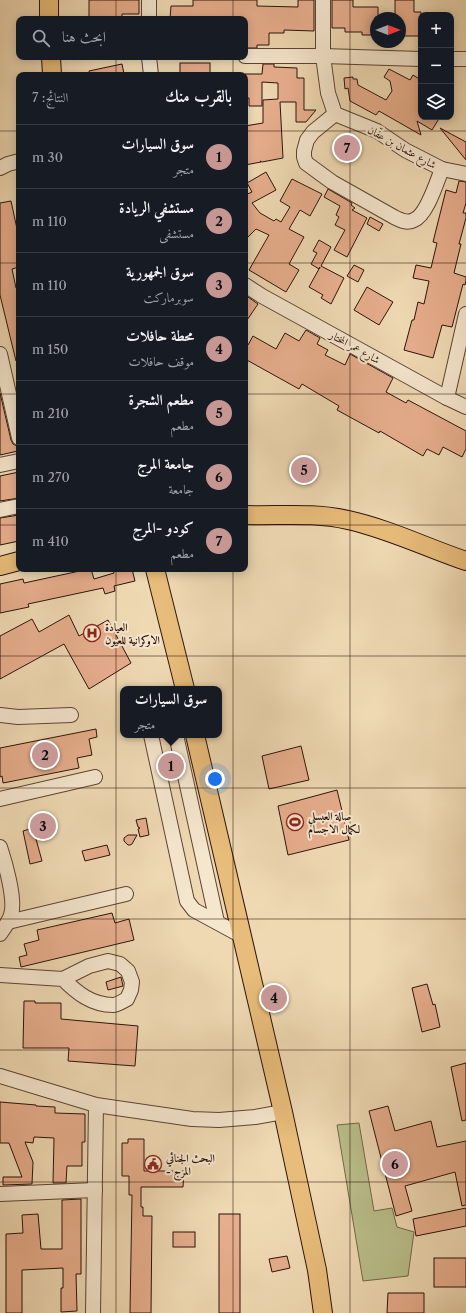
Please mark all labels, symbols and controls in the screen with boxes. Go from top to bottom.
north arrow [370,12,406,48]
map controls [418,12,454,120]
button: + [418,12,454,48]
search box [16,16,248,60]
icon: search [30,27,52,49]
text: ابحث هنا [62,27,106,46]
button: − [418,48,454,84]
button: layers [418,84,454,120]
text: بالقرب منك [165,86,232,106]
text: النتائج: 7 [32,89,68,105]
street label: شارع عثمان بن عفّان [364,122,439,174]
pin: 7 [334,133,360,163]
text: سوق السيارات [122,134,194,153]
text: 30 m [32,149,63,165]
text: 1 [216,149,222,165]
text: متجر [173,161,194,177]
text: مستشفي الريادة [119,198,194,217]
text: 110 m [32,213,67,229]
text: 2 [215,213,223,229]
text: مستشفى [159,225,194,241]
text: سوق الجمهورية [126,262,194,281]
text: 110 m [32,277,67,293]
text: 3 [215,277,223,293]
text: سوبرماركت [144,289,194,305]
text: محطة حافلات [126,326,194,345]
street label: شارع عمر المختار [325,327,383,369]
text: 150 m [32,341,68,357]
text: 4 [215,341,223,357]
text: موقف حافلات [128,353,194,369]
text: مطعم الشجرة [129,390,194,409]
text: 210 m [32,405,69,421]
text: 5 [215,405,223,421]
text: مطعم [170,417,194,433]
text: جامعة المرج [137,454,194,473]
pin: 5 [291,455,317,485]
text: 270 m [32,469,70,485]
text: 6 [215,469,223,485]
text: جامعة [168,481,194,497]
text: كودو -المرج [132,518,194,537]
text: 410 m [32,533,69,549]
text: 7 [216,533,222,549]
text: مطعم [170,545,194,561]
place label: العيادة الاوكرانية للعيون [105,620,160,648]
hospital icon: العيادة الاوكرانية للعيون [82,623,102,643]
popup [120,686,222,738]
text: سوق السيارات [135,689,207,708]
text: متجر [135,716,155,732]
pin: 2 [32,740,58,770]
pin: 1 [158,751,184,781]
your location [205,769,225,789]
place label: صالة العبسلي لكمال الاجسام [307,809,360,839]
pin: 3 [30,811,56,841]
sports icon: صالة العبسلي لكمال الاجسام [285,812,305,832]
pin: 4 [261,983,287,1013]
pin: 6 [382,1149,408,1179]
place label: البحث الجنائي - المرج [165,1151,215,1181]
public building icon: البحث الجنائي - المرج [143,1154,163,1174]

